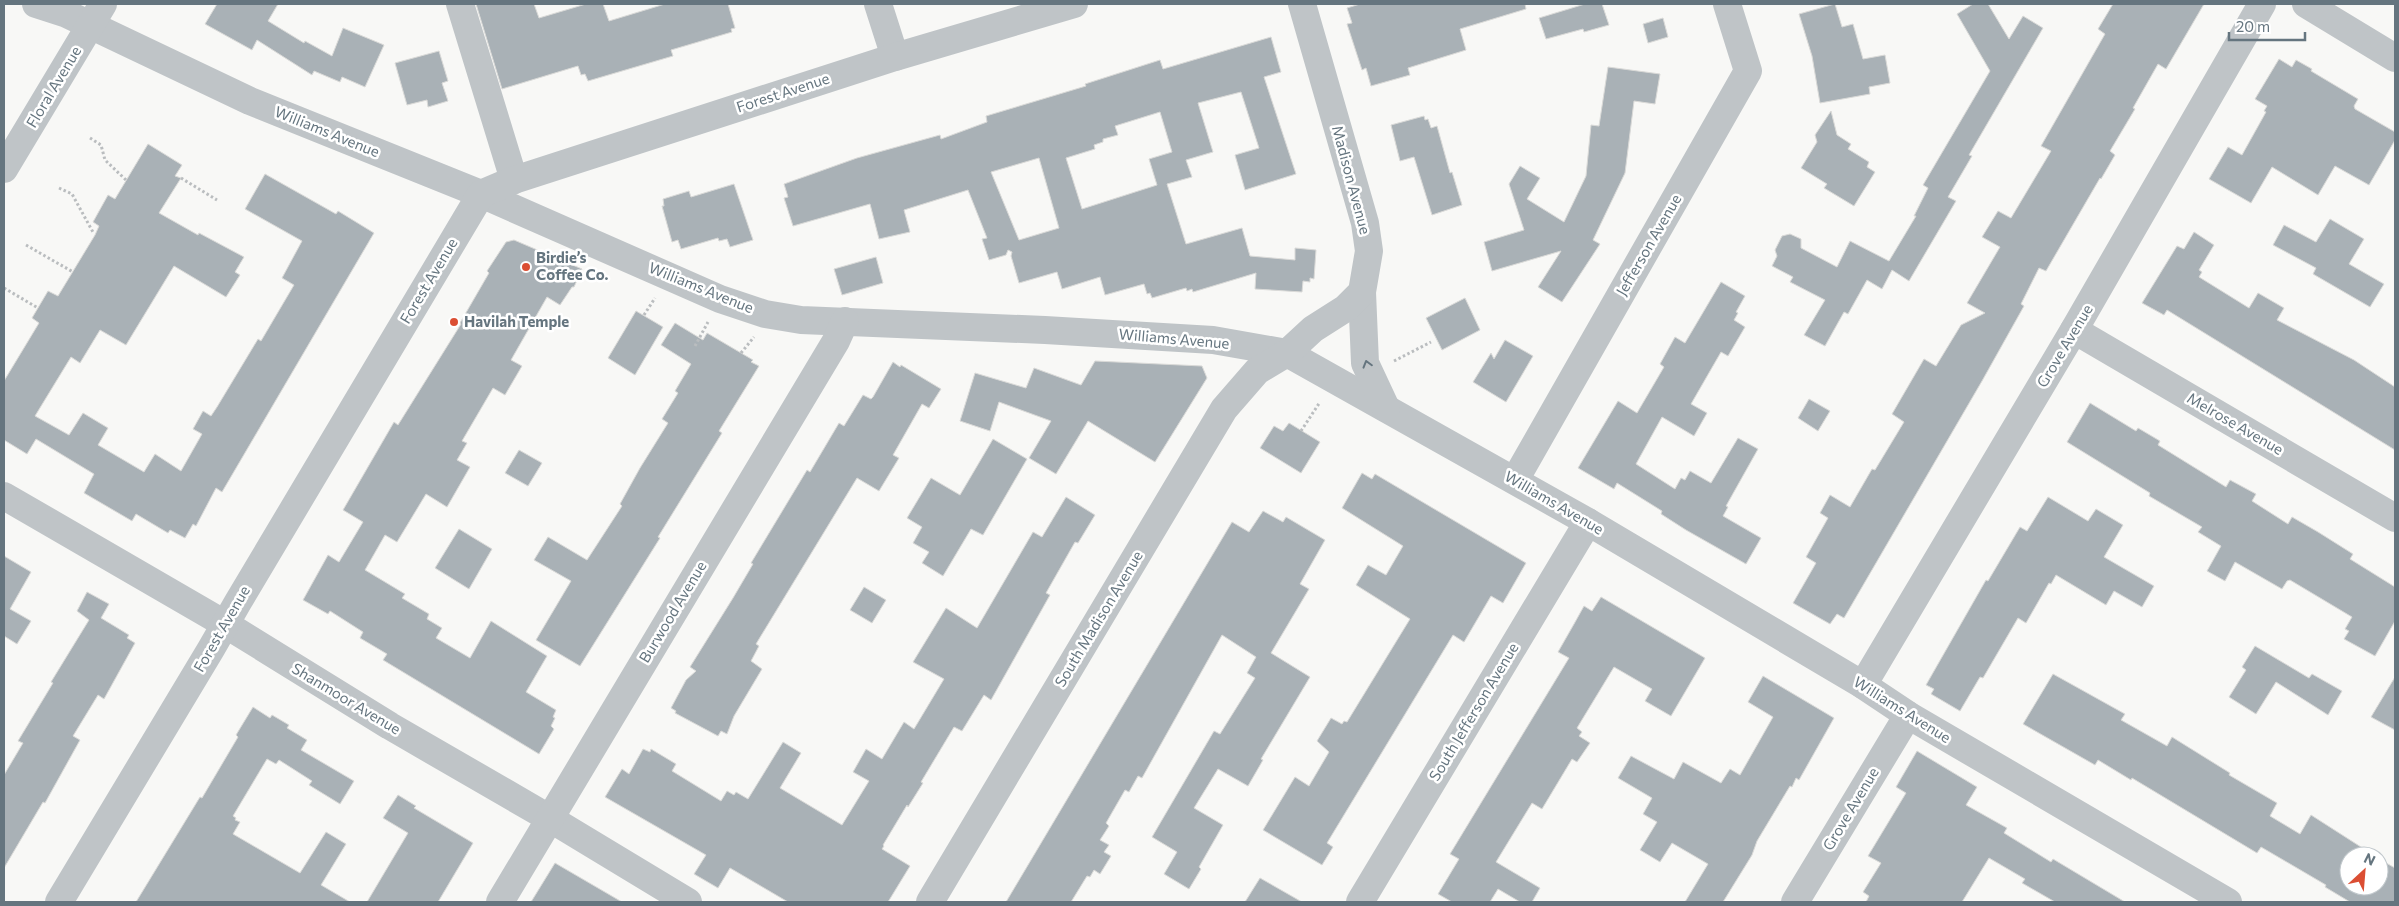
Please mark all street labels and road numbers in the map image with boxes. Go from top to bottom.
street label: Floral Avenue [22,42,85,130]
street label: Forest Avenue [734,69,832,116]
street label: Williams Avenue [272,102,382,160]
street label: Madison Avenue [1329,123,1375,236]
street label: Jefferson Avenue [1612,190,1685,298]
street label: Forest Avenue [396,234,461,327]
street label: Williams Avenue [646,258,756,316]
street label: Grove Avenue [2032,301,2096,390]
street label: Williams Avenue [1118,324,1230,352]
street label: Melrose Avenue [2184,388,2287,458]
street label: Williams Avenue [1502,467,1607,538]
street label: South Madison Avenue [1050,547,1146,690]
street label: Burwood Avenue [635,557,710,666]
street label: Forest Avenue [189,582,253,675]
street label: South Jefferson Avenue [1425,639,1522,784]
street label: Shanmoor Avenue [289,659,404,738]
street label: Williams Avenue [1851,672,1955,746]
street label: Grove Avenue [1818,764,1882,853]

